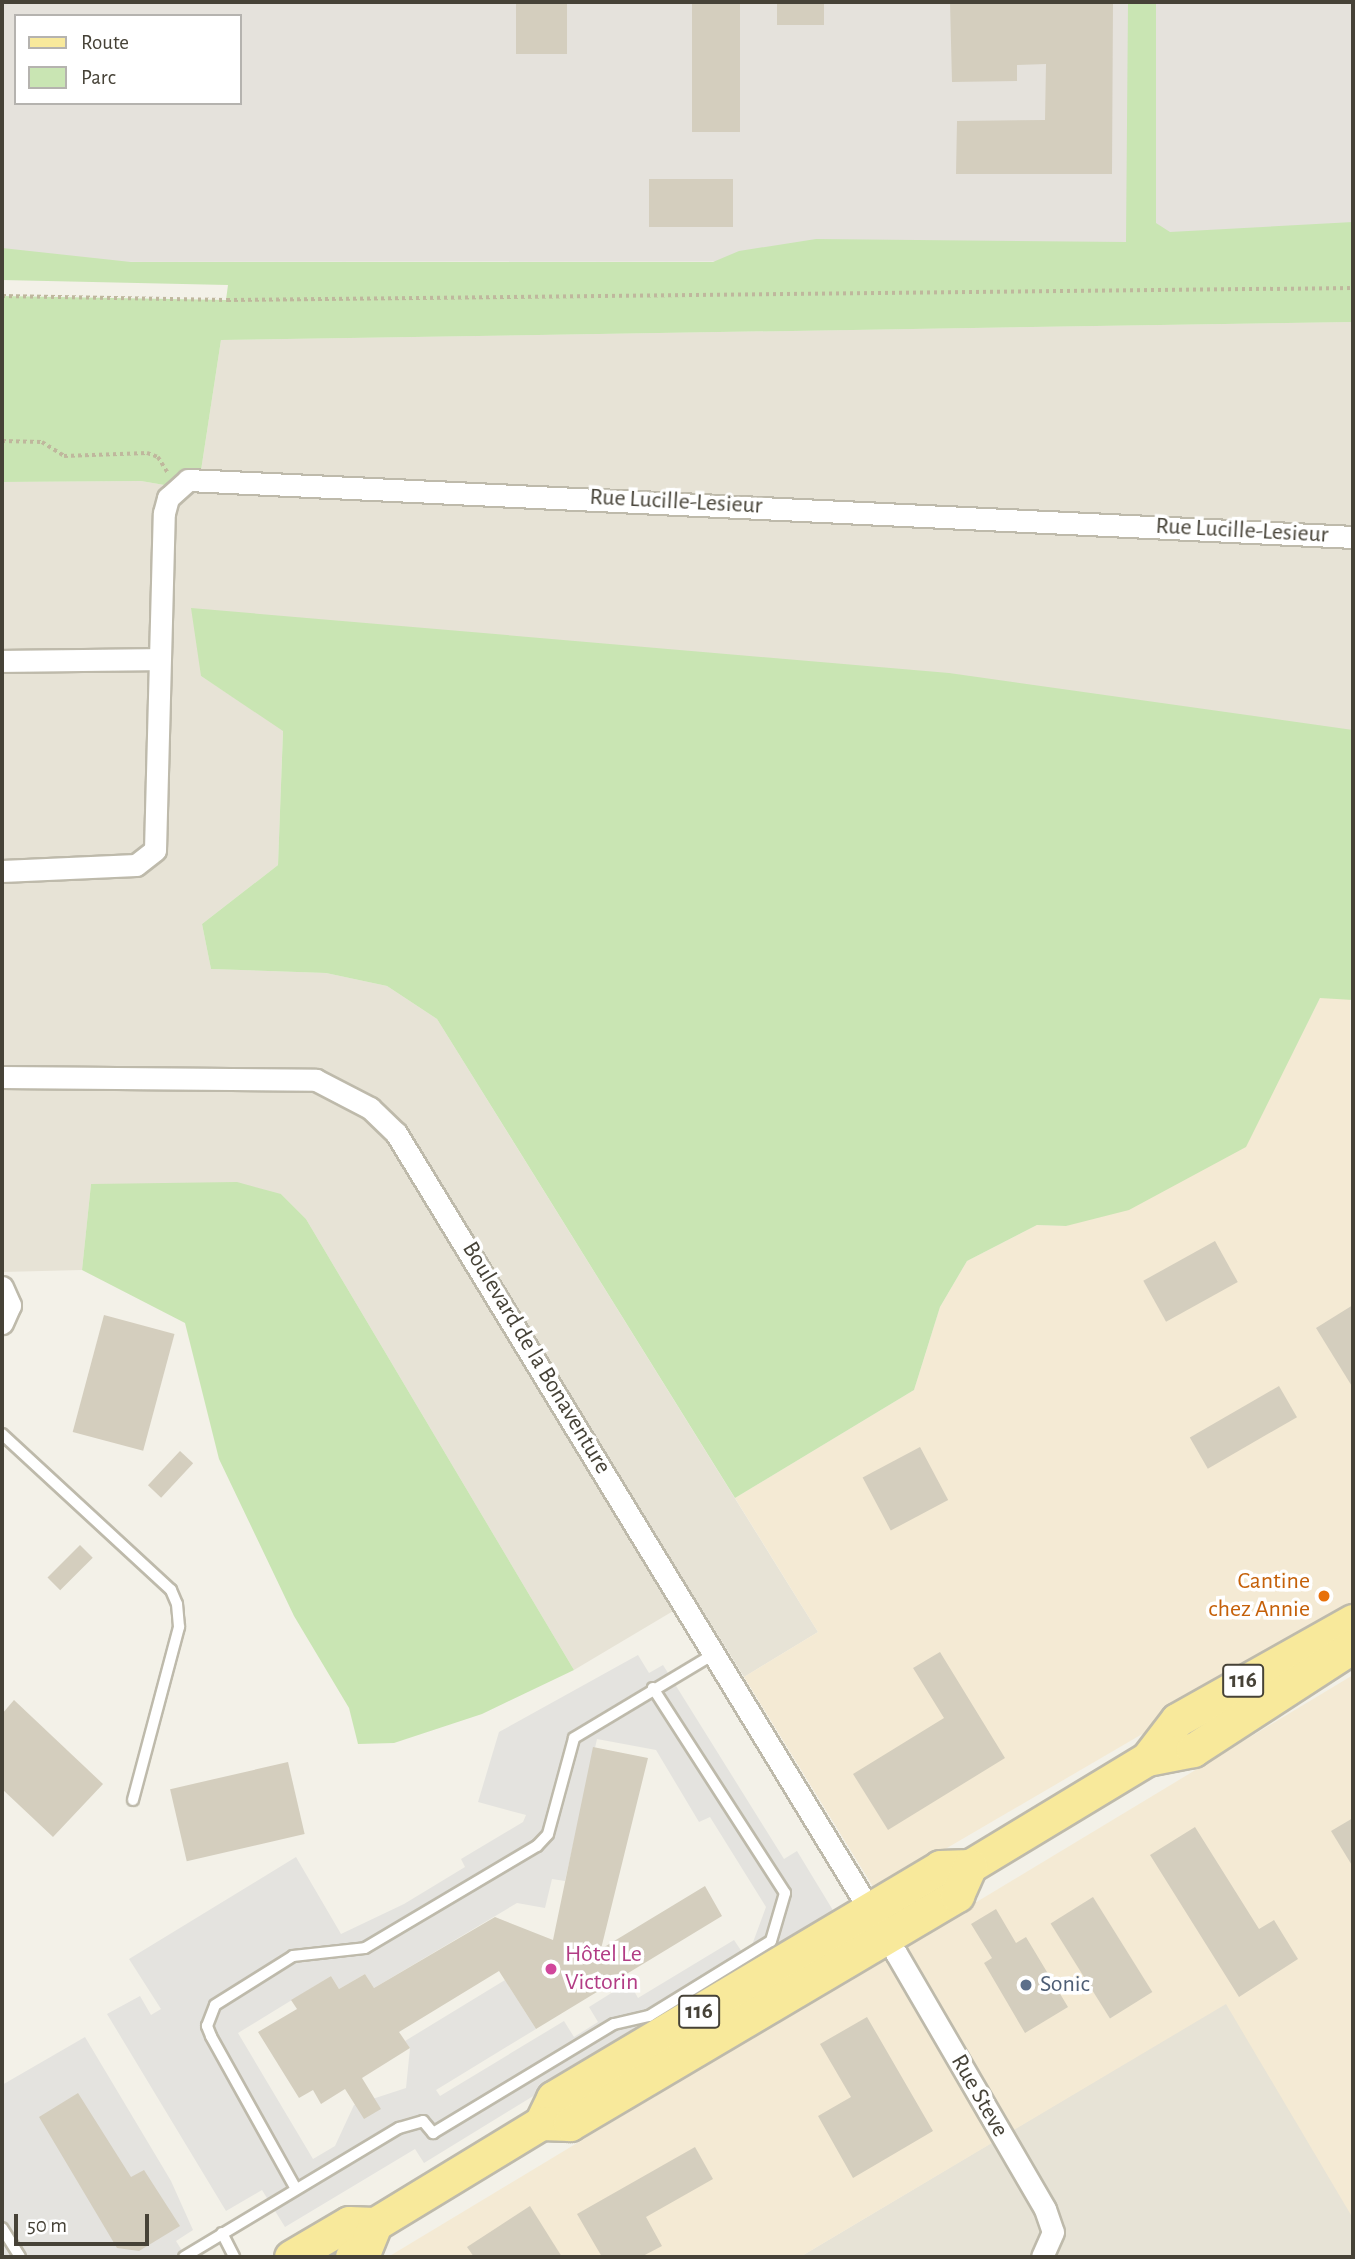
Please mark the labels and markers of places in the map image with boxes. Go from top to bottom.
place label: Cantine chez Annie [1208,1568,1310,1624]
marker: Cantine chez Annie [1316,1588,1332,1604]
place label: Hôtel Le Victorin [565,1941,642,1997]
marker: Hôtel Le Victorin [543,1961,559,1977]
place label: Sonic [1040,1971,1090,1999]
marker: Sonic [1018,1977,1034,1993]

